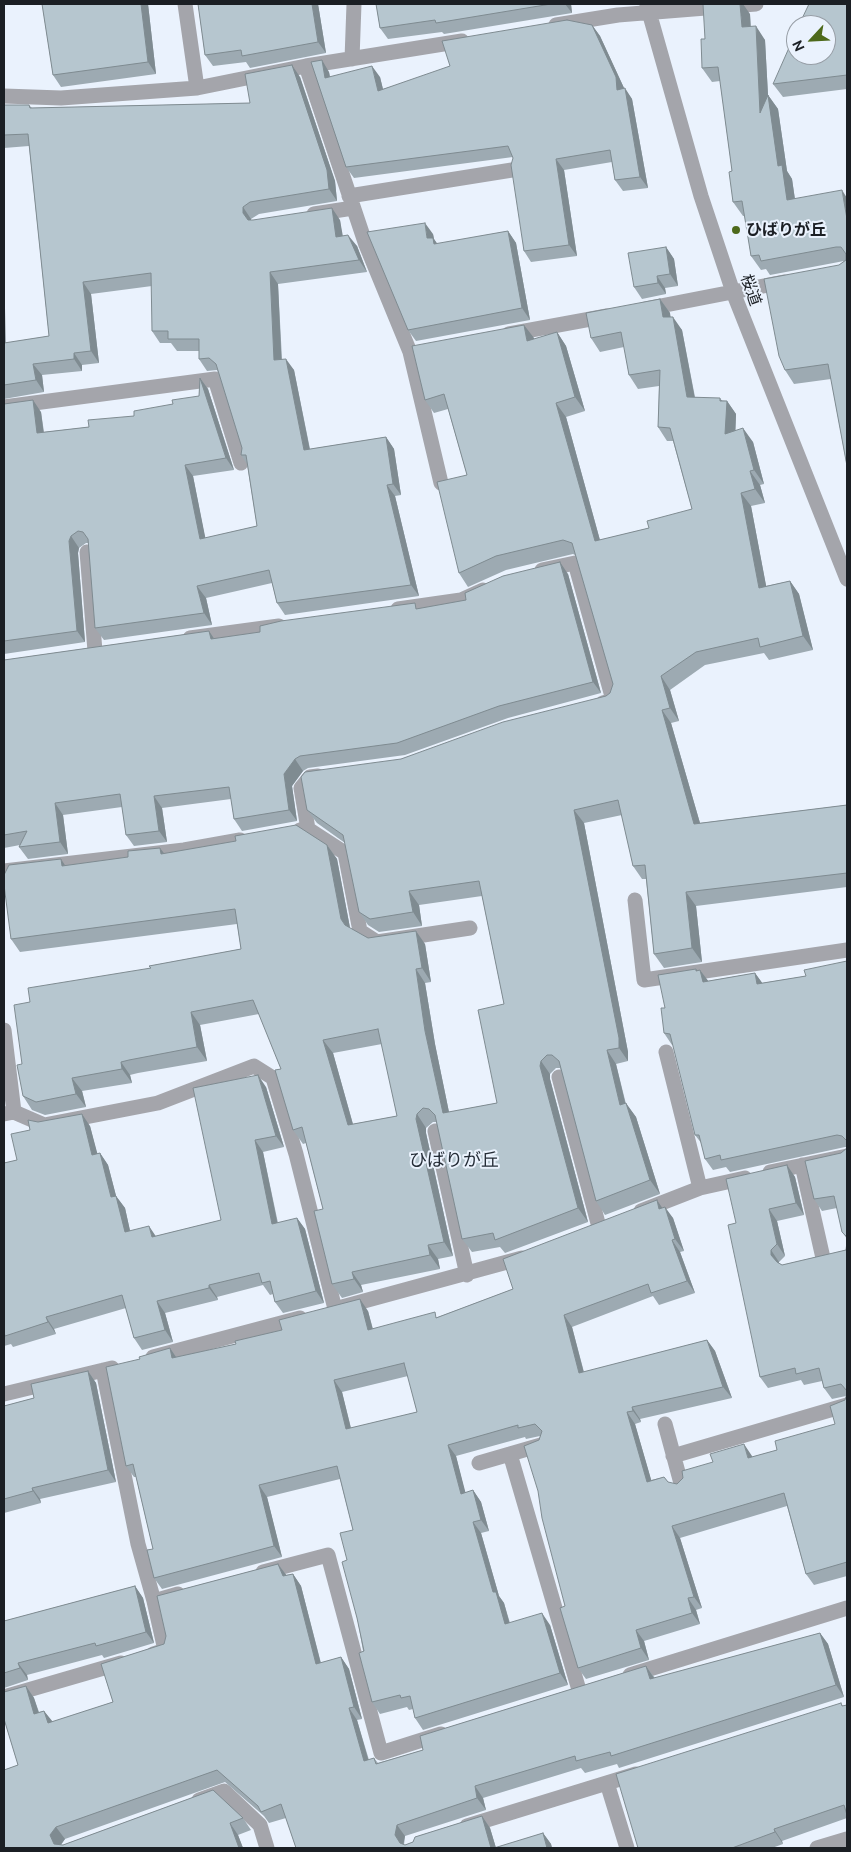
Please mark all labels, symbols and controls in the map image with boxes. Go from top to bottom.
north arrow [786,15,836,65]
text: N [789,38,808,54]
place label: ひばりが丘 [746,220,826,240]
marker: ひばりが丘 [730,224,742,236]
street label: 桜道 [737,272,765,308]
district label: ひばりが丘 [409,1149,499,1171]

